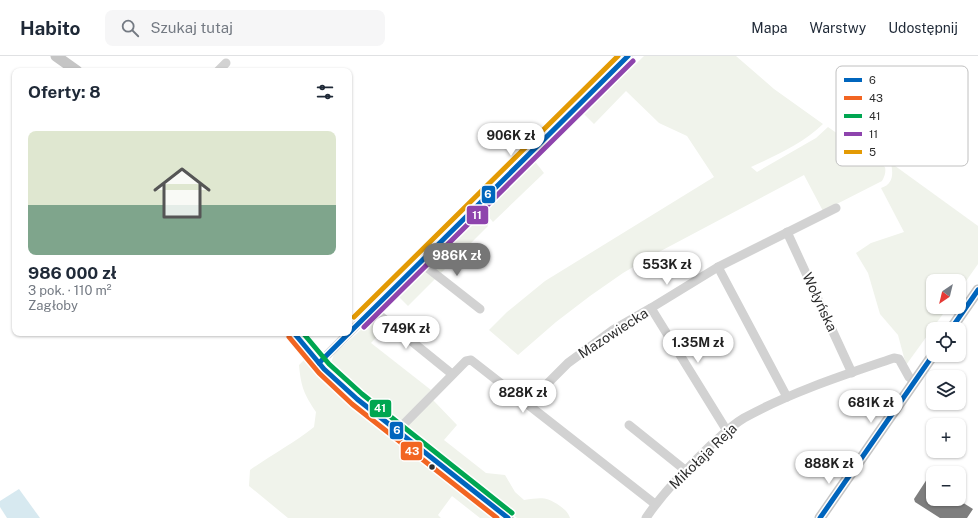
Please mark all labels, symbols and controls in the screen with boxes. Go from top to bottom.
search box [105,10,385,46]
text: Habito [20,17,81,39]
icon: search [119,17,141,39]
text: Szukaj tutaj [151,19,233,36]
text: Mapa [751,20,787,36]
text: Warstwy [809,20,866,36]
text: Udostępnij [888,20,958,36]
legend [836,66,968,166]
text: 6 [869,74,876,86]
icon: filters [314,81,336,103]
text: Oferty: 8 [28,82,101,102]
text: 43 [869,92,883,104]
text: 41 [869,110,880,122]
pin: 906K zł [474,123,548,157]
text: 906K zł [487,128,535,143]
text: 11 [869,128,878,140]
text: 5 [869,146,876,158]
icon: home [146,157,218,229]
line badge: 6 [481,185,496,204]
text: 6 [484,188,492,200]
line badge: 11 [466,205,489,225]
text: 11 [472,209,482,221]
pin: 986K zł [420,243,494,277]
text: 986K zł [432,248,482,263]
pin: 553K zł [630,252,704,286]
text: 553K zł [642,257,692,272]
text: 986 000 zł [28,263,117,283]
street label: Wołyńska [799,270,841,334]
north arrow [926,274,966,314]
map controls [926,274,966,506]
text: 3 pok. · 110 m² [28,283,112,298]
text: Zagłoby [28,298,78,313]
street label: Mazowiecka [575,305,651,361]
pin: 749K zł [369,316,443,350]
text: 749K zł [382,321,430,336]
button: locate [926,322,966,362]
pin: 1.35M zł [657,330,739,364]
text: 1.35M zł [672,335,724,350]
button: layers [926,370,966,410]
pin: 828K zł [486,380,560,414]
text: 828K zł [498,385,548,400]
pin: 681K zł [834,390,908,424]
text: 681K zł [848,395,894,410]
line badge: 41 [369,399,392,418]
text: 41 [374,402,386,414]
button: + [926,418,966,458]
street label: Mikołaja Reja [666,420,740,492]
line badge: 6 [389,421,404,440]
text: 6 [393,424,401,436]
line badge: 43 [400,441,423,461]
text: 43 [405,445,419,457]
pin: 888K zł [792,451,866,485]
text: 888K zł [804,456,854,471]
unlabelled marker [427,462,437,472]
button: − [926,466,966,506]

